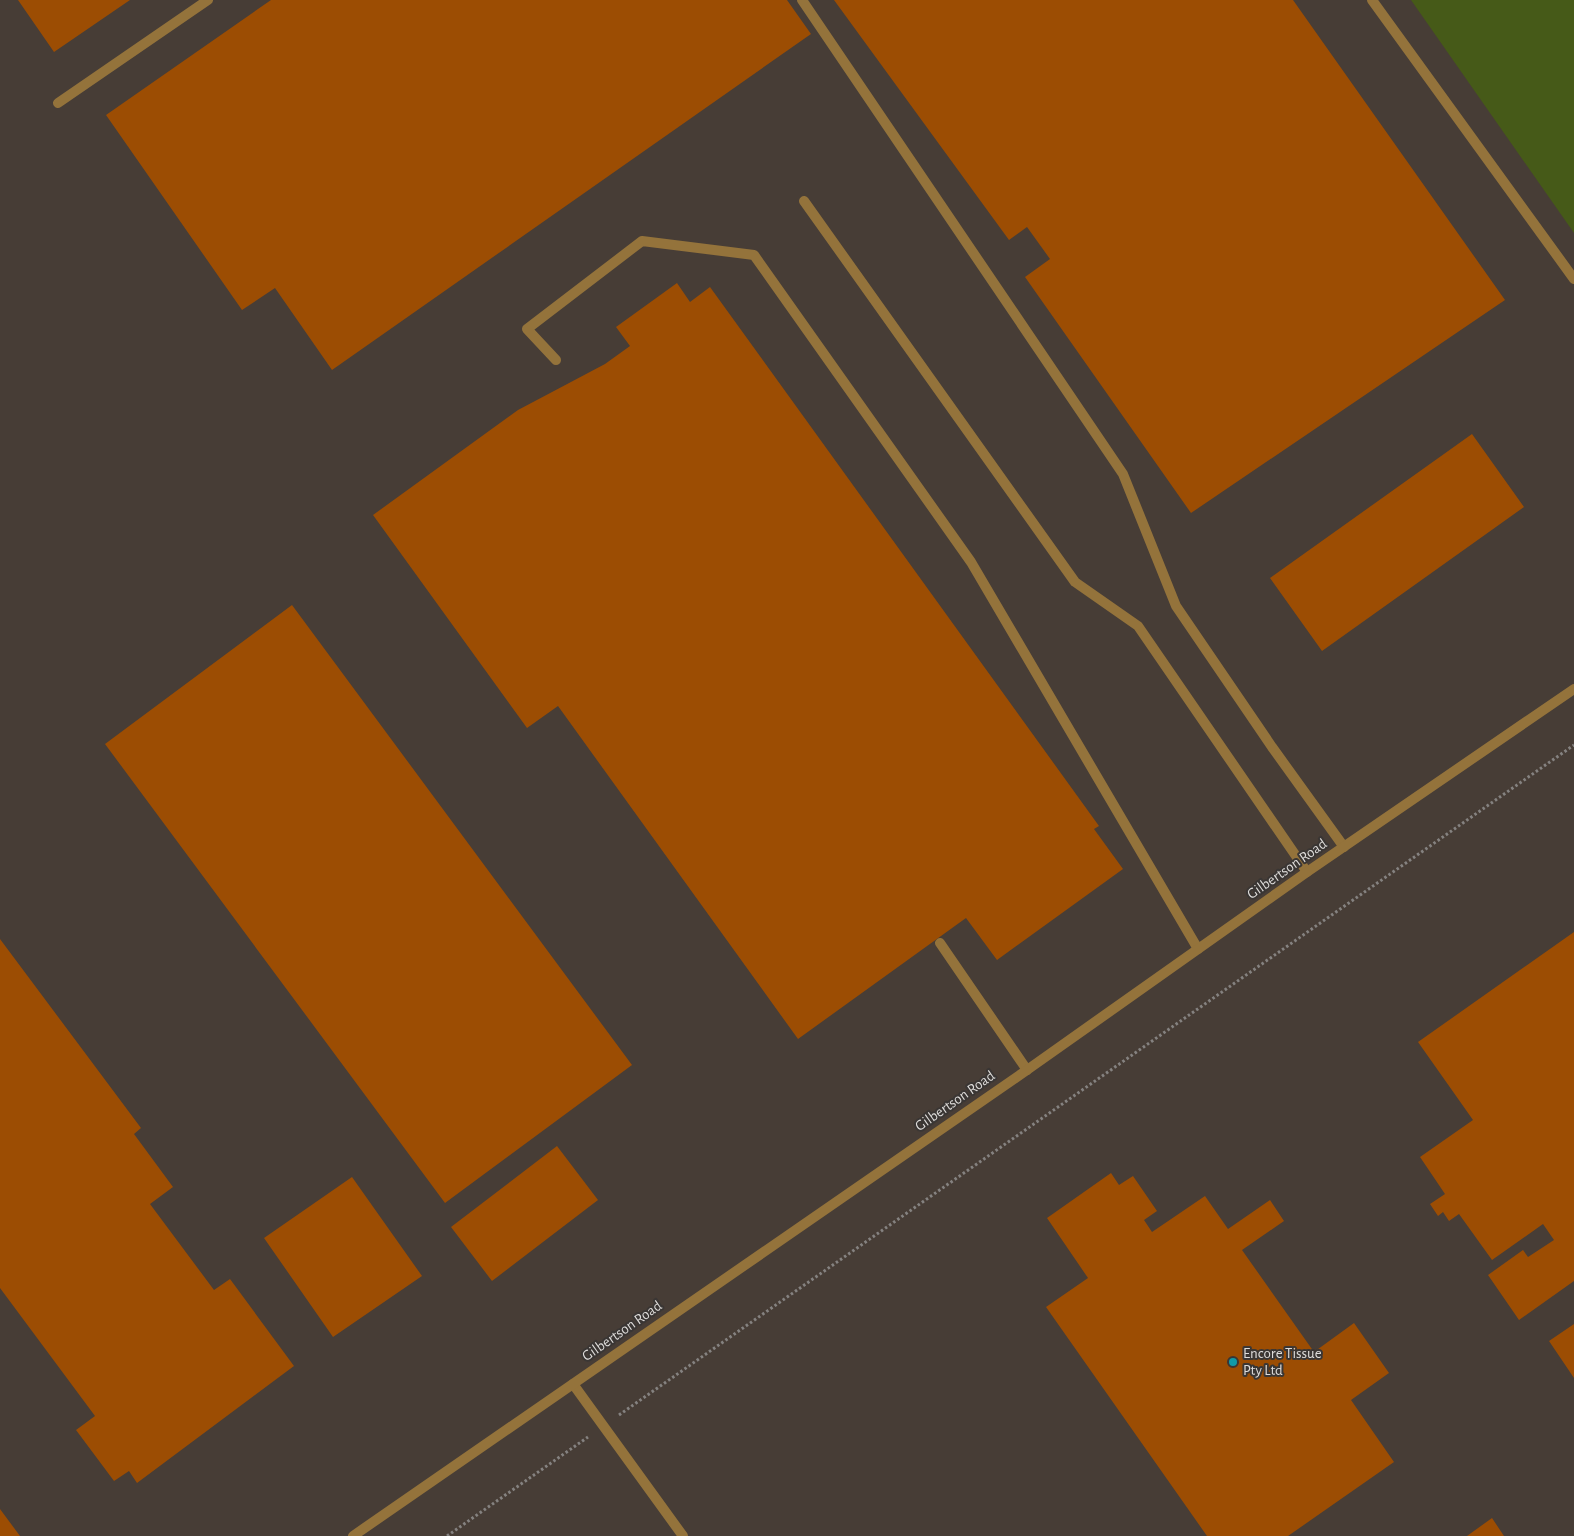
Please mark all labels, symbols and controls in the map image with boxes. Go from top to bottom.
street label: Gilbertson Road [1244,836,1330,902]
street label: Gilbertson Road [912,1068,998,1134]
street label: Gilbertson Road [579,1298,665,1364]
place label: Encore Tissue Pty Ltd [1243,1346,1322,1378]
marker: Encore Tissue Pty Ltd [1227,1356,1239,1368]

